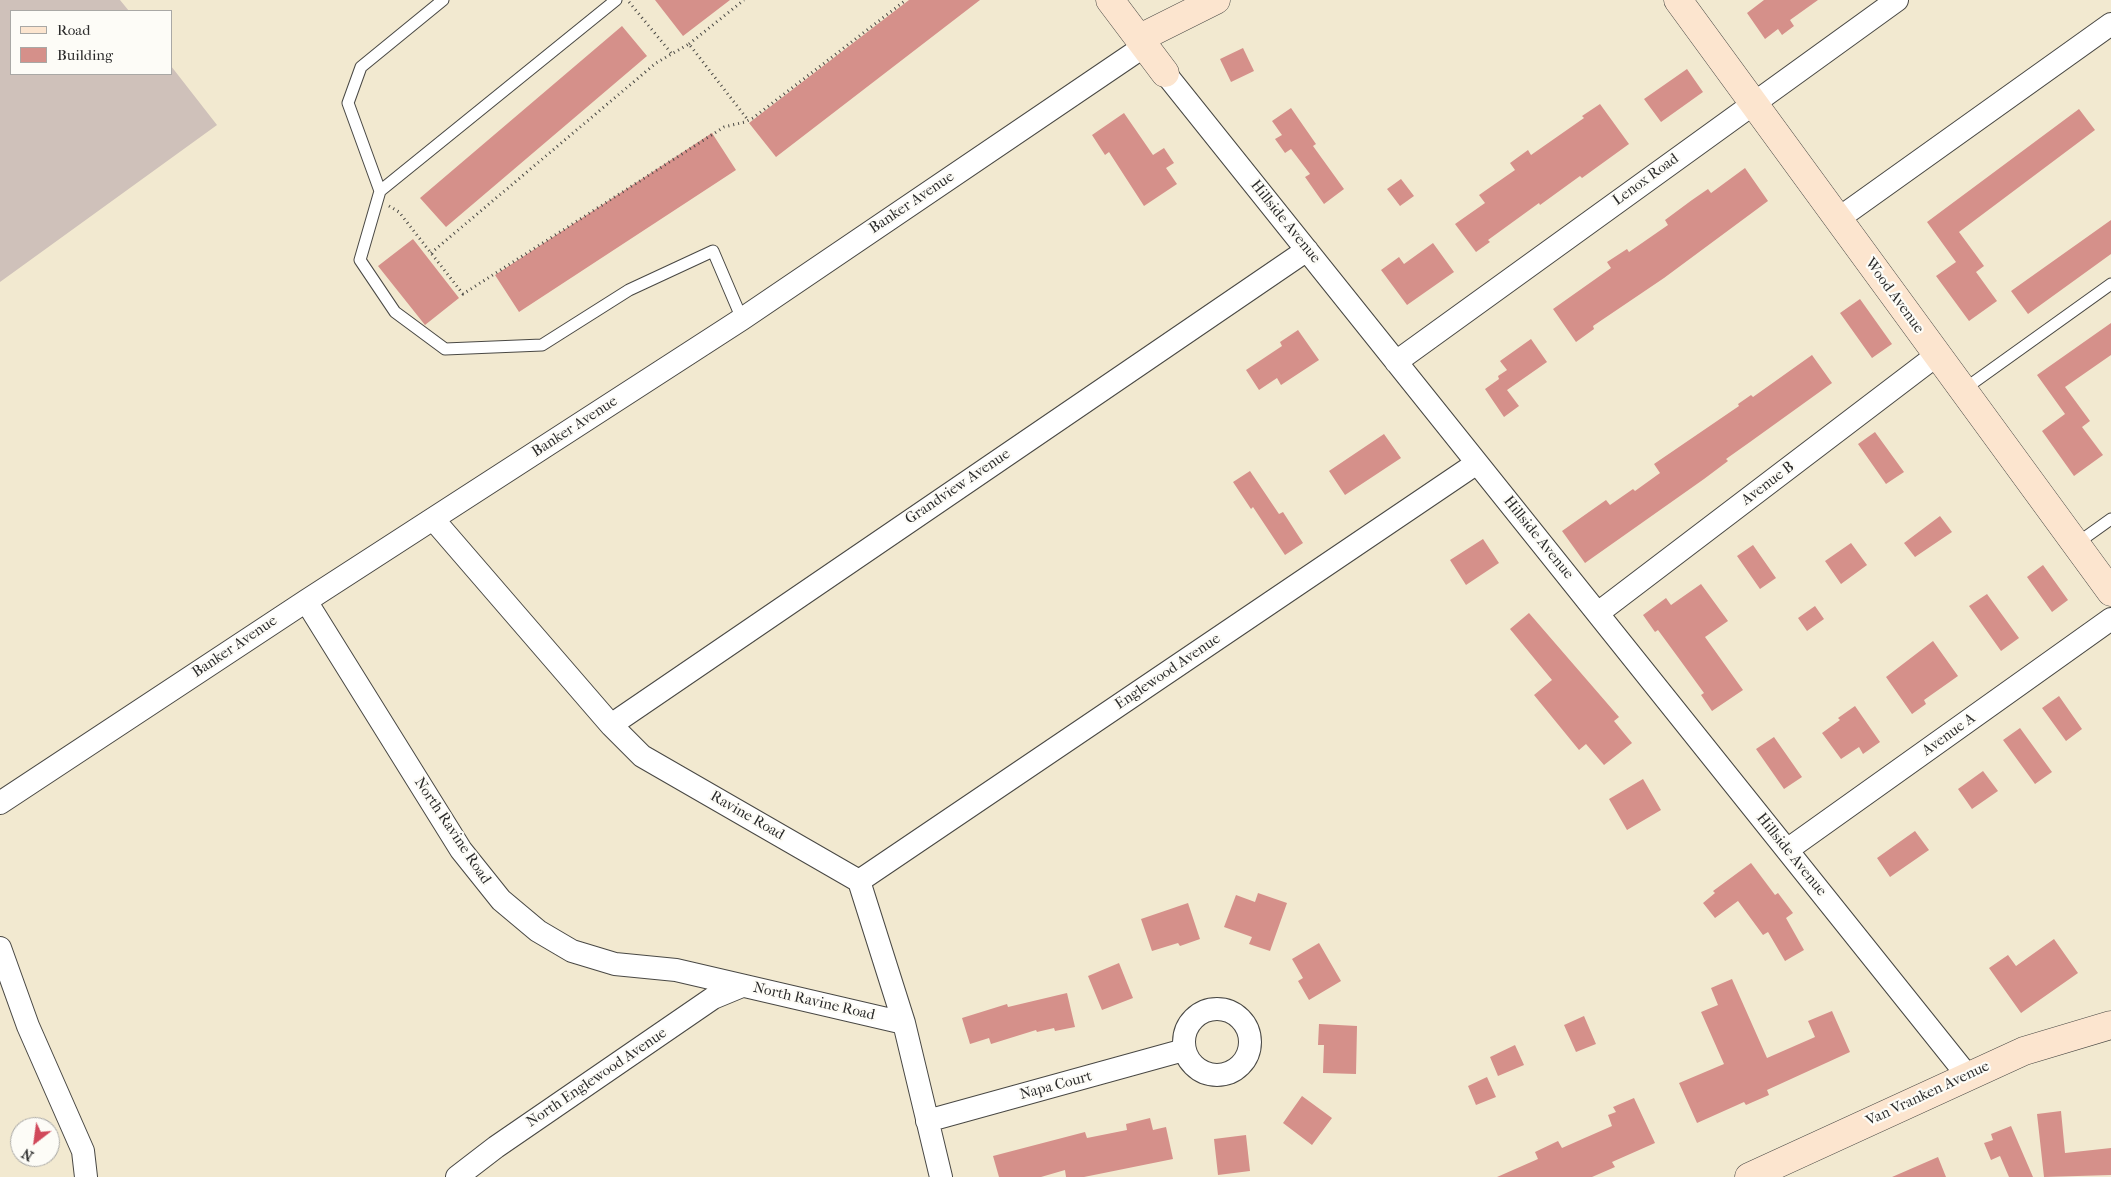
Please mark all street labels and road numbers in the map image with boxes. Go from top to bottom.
street label: Lenox Road [1610,150,1682,210]
street label: Banker Avenue [866,168,958,238]
street label: Hillside Avenue [1246,177,1324,267]
street label: Wood Avenue [1861,255,1927,337]
street label: Banker Avenue [529,393,621,461]
street label: Grandview Avenue [902,445,1014,529]
street label: Avenue B [1738,458,1798,510]
street label: Hillside Avenue [1499,493,1577,583]
street label: Banker Avenue [189,612,281,682]
street label: Englewood Avenue [1112,630,1224,714]
street label: Avenue A [1919,710,1979,760]
street label: North Ravine Road [410,774,494,888]
street label: Ravine Road [707,788,787,844]
street label: Hillside Avenue [1752,810,1830,900]
street label: North Ravine Road [751,979,877,1025]
street label: North Englewood Avenue [524,1024,670,1132]
street label: Van Vranken Avenue [1863,1058,1993,1130]
street label: Napa Court [1018,1068,1094,1104]

